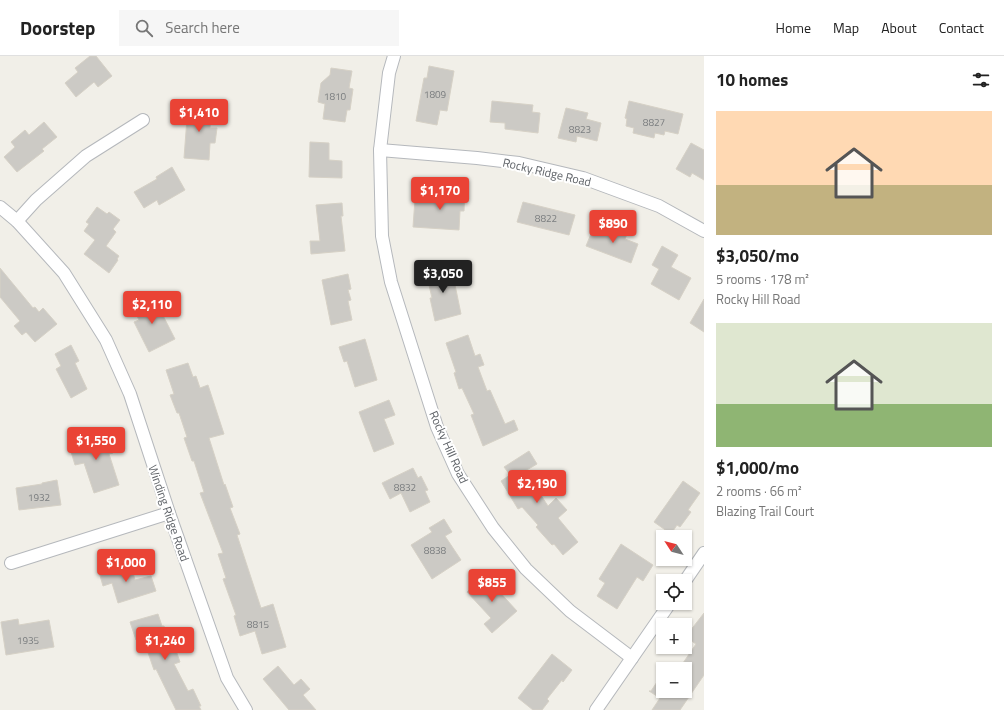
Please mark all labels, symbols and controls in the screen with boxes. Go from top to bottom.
search box [119,10,399,46]
text: Doorstep [20,13,95,42]
text: Search here [165,16,240,39]
icon: search [133,17,155,39]
text: Home [776,17,811,38]
text: Map [833,17,859,38]
text: About [881,17,917,38]
text: Contact [939,17,984,38]
text: 10 homes [716,67,788,93]
icon: filters [970,69,992,91]
house number: 1809 [424,87,447,102]
house number: 1810 [324,89,347,104]
pin: $1,410 [166,99,232,133]
text: $1,410 [179,102,219,122]
house number: 8827 [643,115,665,130]
house number: 8823 [569,122,591,137]
icon: home [818,137,890,209]
street label: Rocky Ridge Road [501,153,593,191]
pin: $1,170 [407,177,473,211]
text: $1,170 [420,180,460,200]
pin: $890 [589,210,637,244]
house number: 8822 [535,211,557,226]
text: $890 [598,213,628,233]
text: $3,050/mo [716,243,799,269]
pin: $3,050 [410,260,476,294]
text: $3,050 [423,263,463,283]
text: 5 rooms · 178 m² [716,269,809,289]
text: Rocky Hill Road [716,289,800,309]
pin: $2,110 [119,291,185,325]
text: $2,110 [132,294,172,314]
icon: home [818,349,890,421]
street label: Rocky Hill Road [424,408,474,486]
pin: $1,550 [63,427,129,461]
text: $1,550 [76,430,116,450]
text: $1,000/mo [716,455,799,481]
street label: Winding Ridge Road [144,462,194,564]
pin: $2,190 [504,470,570,504]
text: $2,190 [517,473,557,493]
house number: 8832 [394,480,416,495]
text: 2 rooms · 66 m² [716,481,802,501]
house number: 1932 [28,490,50,505]
text: Blazing Trail Court [716,501,814,521]
north arrow [656,530,692,566]
map controls [656,530,692,698]
house number: 8838 [424,543,447,558]
pin: $1,000 [93,549,159,583]
text: $1,000 [106,552,146,572]
pin: $855 [468,569,516,603]
text: $855 [477,572,507,592]
button: locate [656,574,692,610]
house number: 8815 [247,617,270,632]
button: + [656,618,692,654]
pin: $1,240 [132,627,198,661]
text: $1,240 [145,630,185,650]
house number: 1935 [17,633,40,648]
button: − [656,662,692,698]

